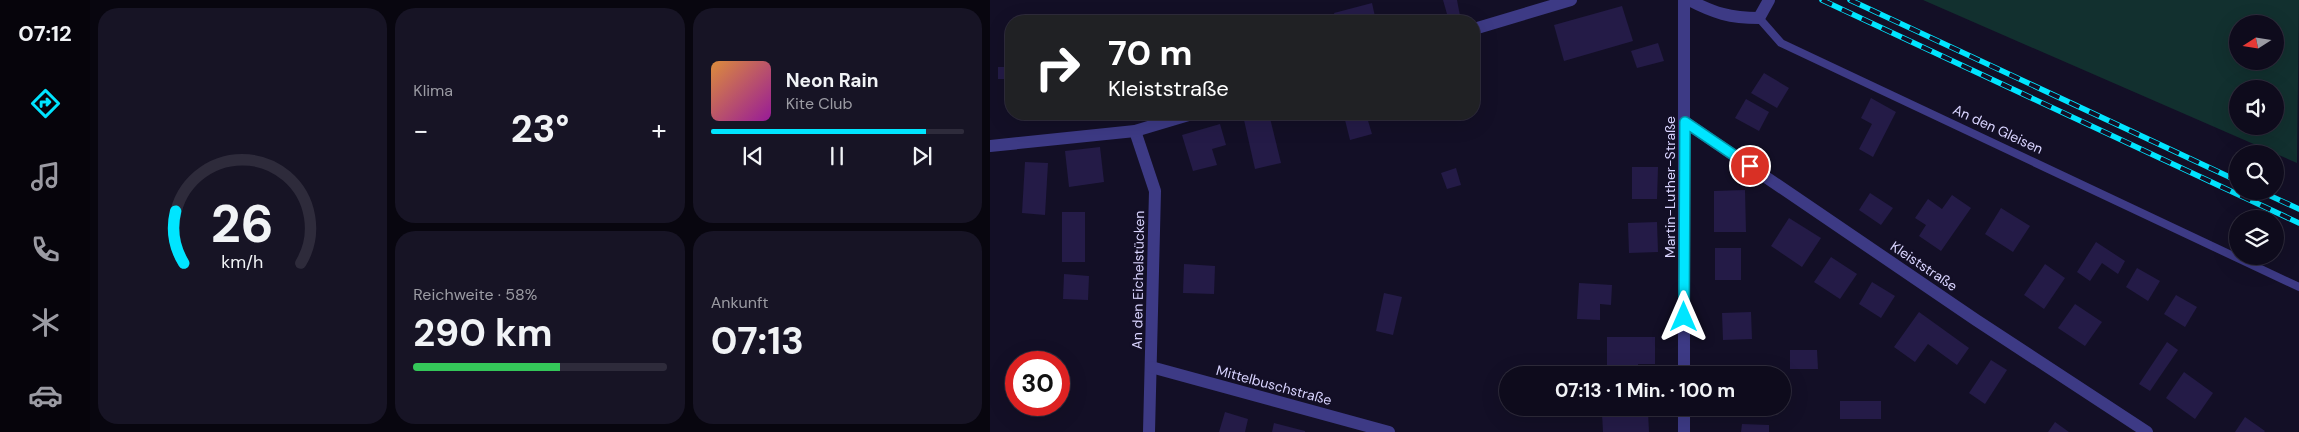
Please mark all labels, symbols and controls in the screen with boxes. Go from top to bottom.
north arrow [2229,15,2284,70]
map controls [2229,15,2284,265]
text: 07:12 [18,19,72,48]
text: 70 m [1108,30,1192,76]
icon: right [1025,35,1090,100]
text: Neon Rain [786,68,878,93]
text: Kleiststraße [1108,74,1229,103]
text: Klima [413,80,453,101]
button: sound [2229,80,2284,135]
icon: directions [28,86,63,121]
text: Kite Club [786,93,852,114]
street label: An den Gleisen [1950,100,2046,158]
text: 23° [511,104,569,154]
text: − [413,112,429,149]
text: + [651,112,667,149]
street label: Martin-Luther-Straße [1661,116,1679,258]
icon: previous [739,142,767,170]
icon: pause [823,142,851,170]
icon: next [908,142,936,170]
pin [1729,145,1771,187]
button: search [2229,145,2284,200]
icon: arrive [1736,152,1764,180]
icon: music [28,159,63,194]
text: 26 [211,190,274,258]
street label: An den Eichelstücken [1128,210,1148,350]
button: layers [2229,210,2284,265]
icon: phone [28,232,63,267]
street label: Kleiststraße [1887,237,1961,295]
text: km/h [222,250,264,274]
text: Reichweite · 58% [413,284,537,305]
position arrow [1657,290,1709,342]
text: Ankunft [711,292,769,313]
icon: climate [28,305,63,340]
text: 290 km [413,308,553,358]
text: 07:13 [711,316,804,366]
speed limit sign: 30 [1005,351,1070,416]
street label: Mittelbuschstraße [1214,361,1334,409]
icon: car [28,378,63,413]
text: 07:13 · 1 Min. · 100 m [1555,378,1735,403]

